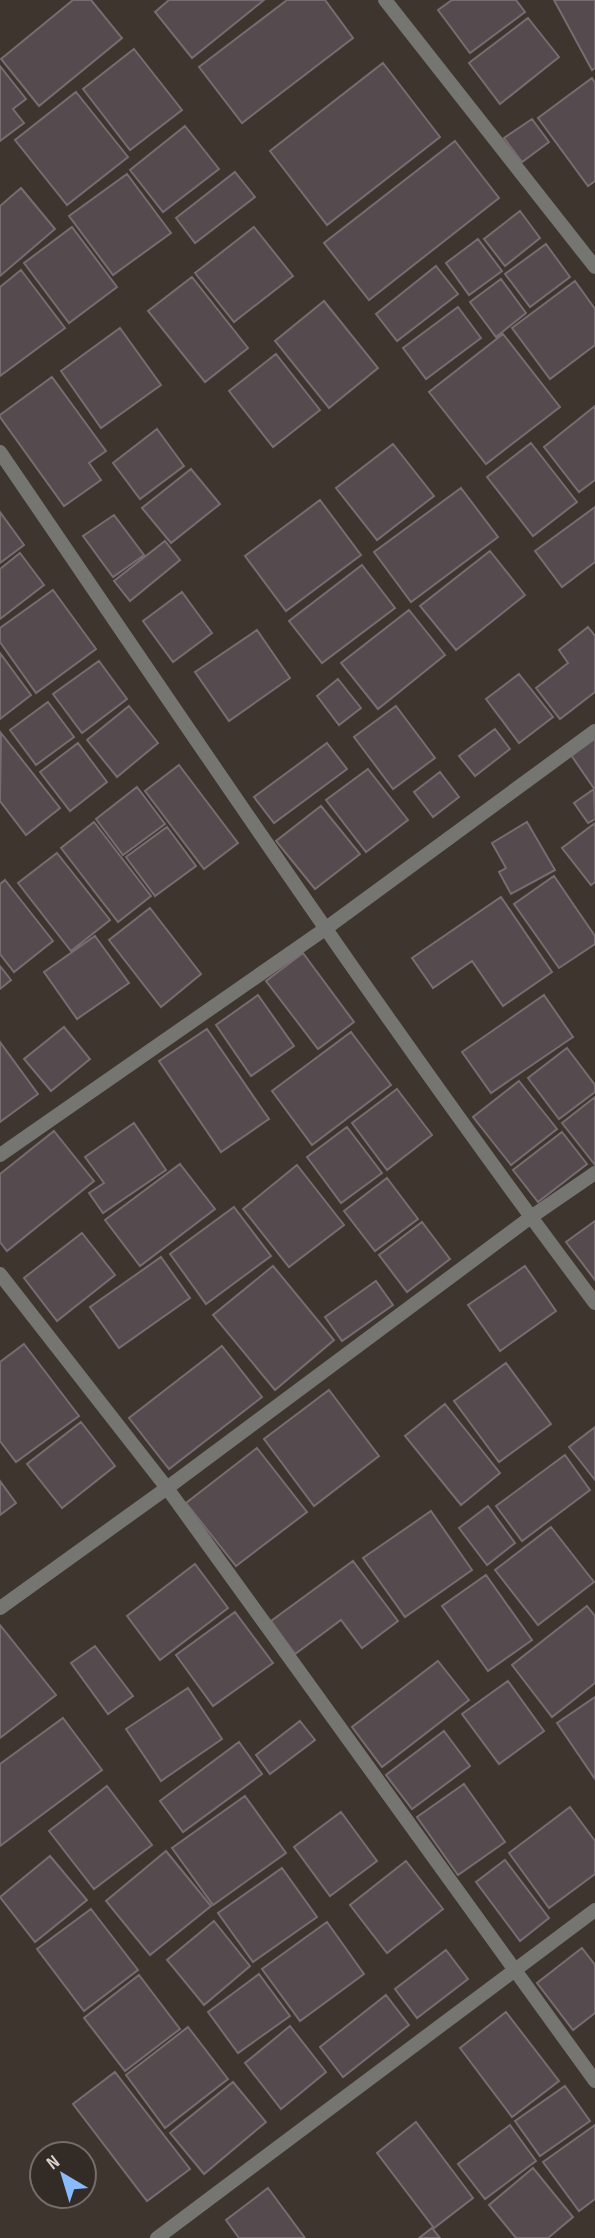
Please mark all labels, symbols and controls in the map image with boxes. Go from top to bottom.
north arrow [28,2140,98,2210]
text: N [42,2151,65,2175]

